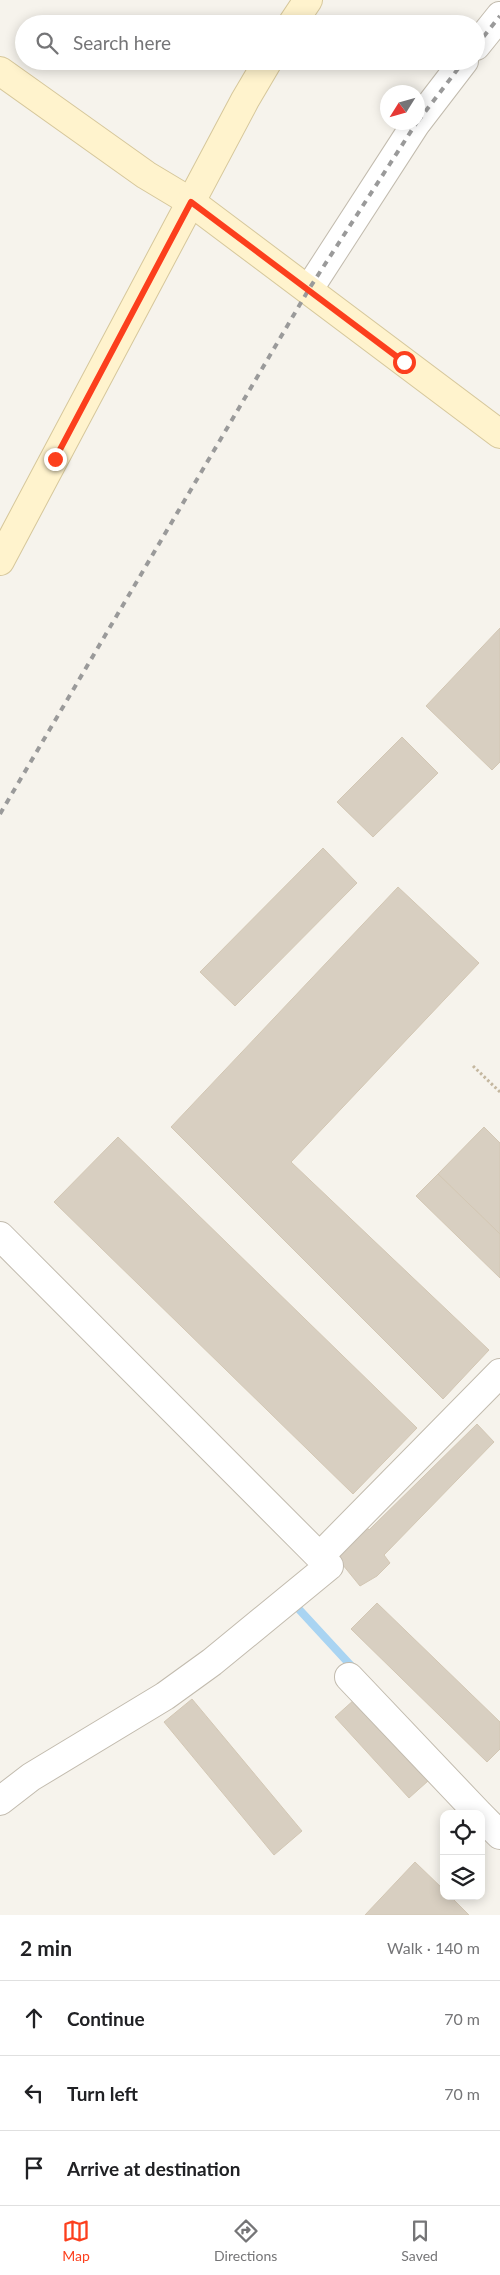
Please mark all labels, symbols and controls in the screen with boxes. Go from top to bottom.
search box [15,15,485,70]
icon: search [33,29,61,57]
text: Search here [73,31,171,54]
north arrow [380,85,425,130]
route start [393,351,416,374]
route end [44,448,67,471]
map controls [440,1810,485,1900]
button: locate [440,1810,485,1855]
button: layers [440,1855,485,1900]
text: 2 min [20,1935,72,1960]
text: Walk · 140 m [387,1938,480,1957]
icon: ahead [20,2004,48,2032]
text: Continue [67,2007,145,2030]
text: 70 m [444,2009,480,2028]
icon: left [20,2079,48,2107]
text: Turn left [67,2082,138,2105]
text: 70 m [444,2084,480,2103]
icon: arrive [20,2154,48,2182]
text: Arrive at destination [67,2157,240,2180]
tab: Map [62,2217,90,2264]
tab: Directions [214,2217,277,2264]
tab: Saved [401,2217,438,2264]

